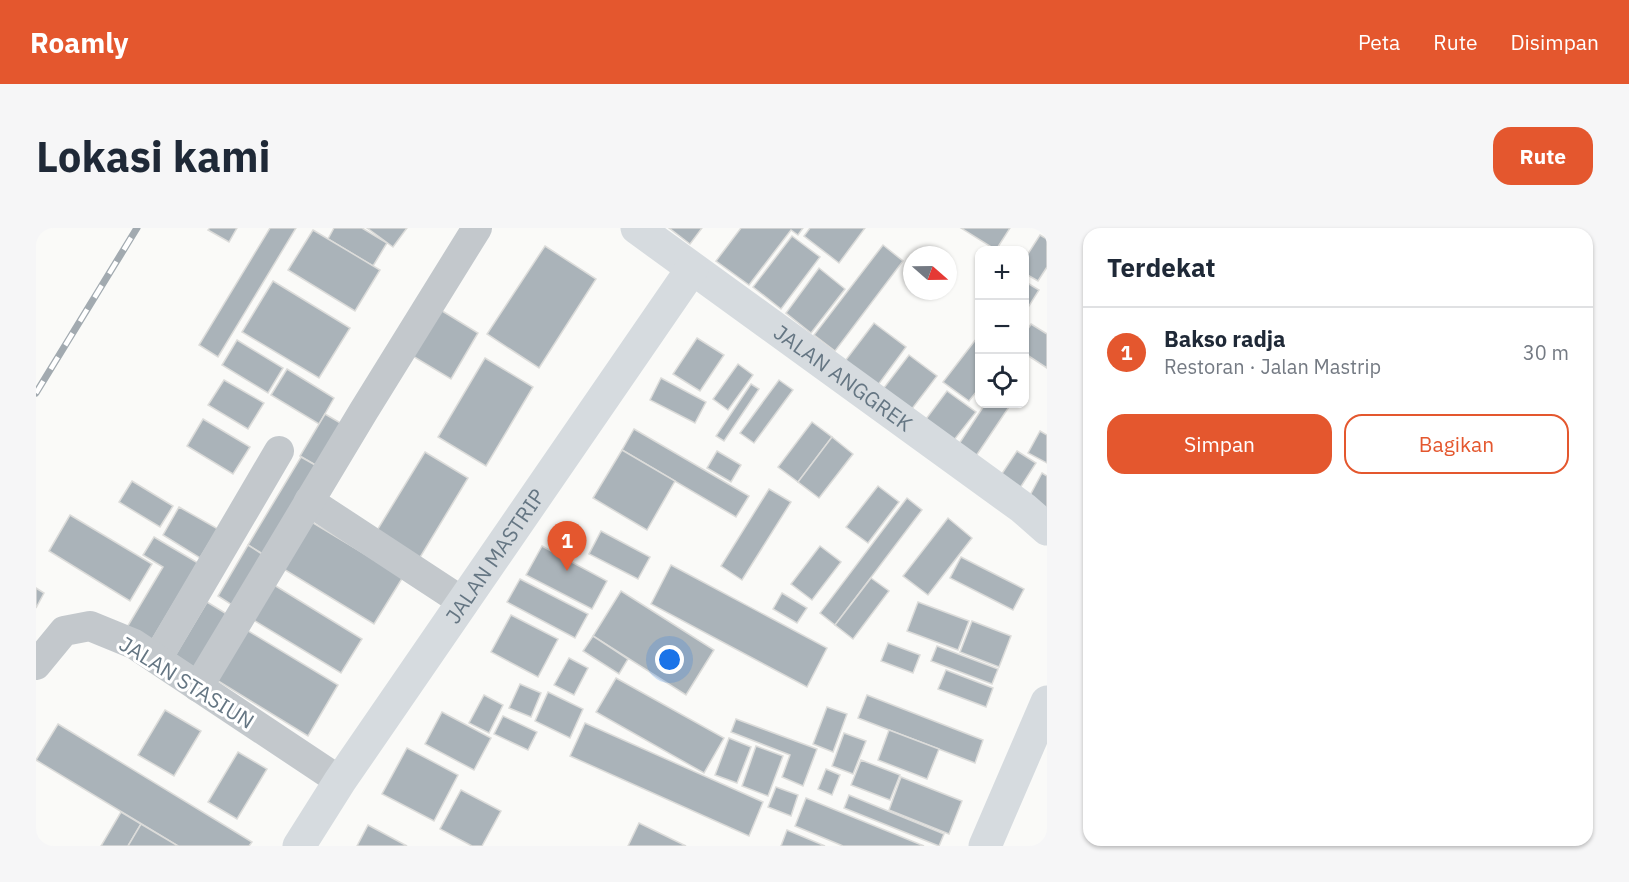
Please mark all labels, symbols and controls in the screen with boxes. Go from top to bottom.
text: Roamly [30,24,128,61]
text: Peta [1358,28,1400,56]
text: Rute [1433,28,1478,56]
text: Disimpan [1511,28,1599,56]
button: Rute [1493,127,1593,185]
text: Lokasi kami [36,129,270,184]
north arrow [903,246,957,300]
map controls [975,246,1029,408]
button: + [975,246,1029,300]
text: Terdekat [1107,250,1216,284]
button: − [975,300,1029,354]
street label: JALAN ANGGREK [768,318,918,437]
text: Bakso radja [1164,324,1286,353]
text: 1 [1121,339,1133,366]
text: 30 m [1523,339,1569,366]
text: Restoran · Jalan Mastrip [1164,353,1381,380]
button: locate [975,354,1029,408]
button: Simpan [1107,414,1332,474]
button: Bagikan [1344,414,1569,474]
street label: JALAN MASTRIP [439,483,551,629]
pin: 1 [548,522,586,571]
street label: JALAN STASIUN [114,629,260,735]
your location [655,645,684,674]

